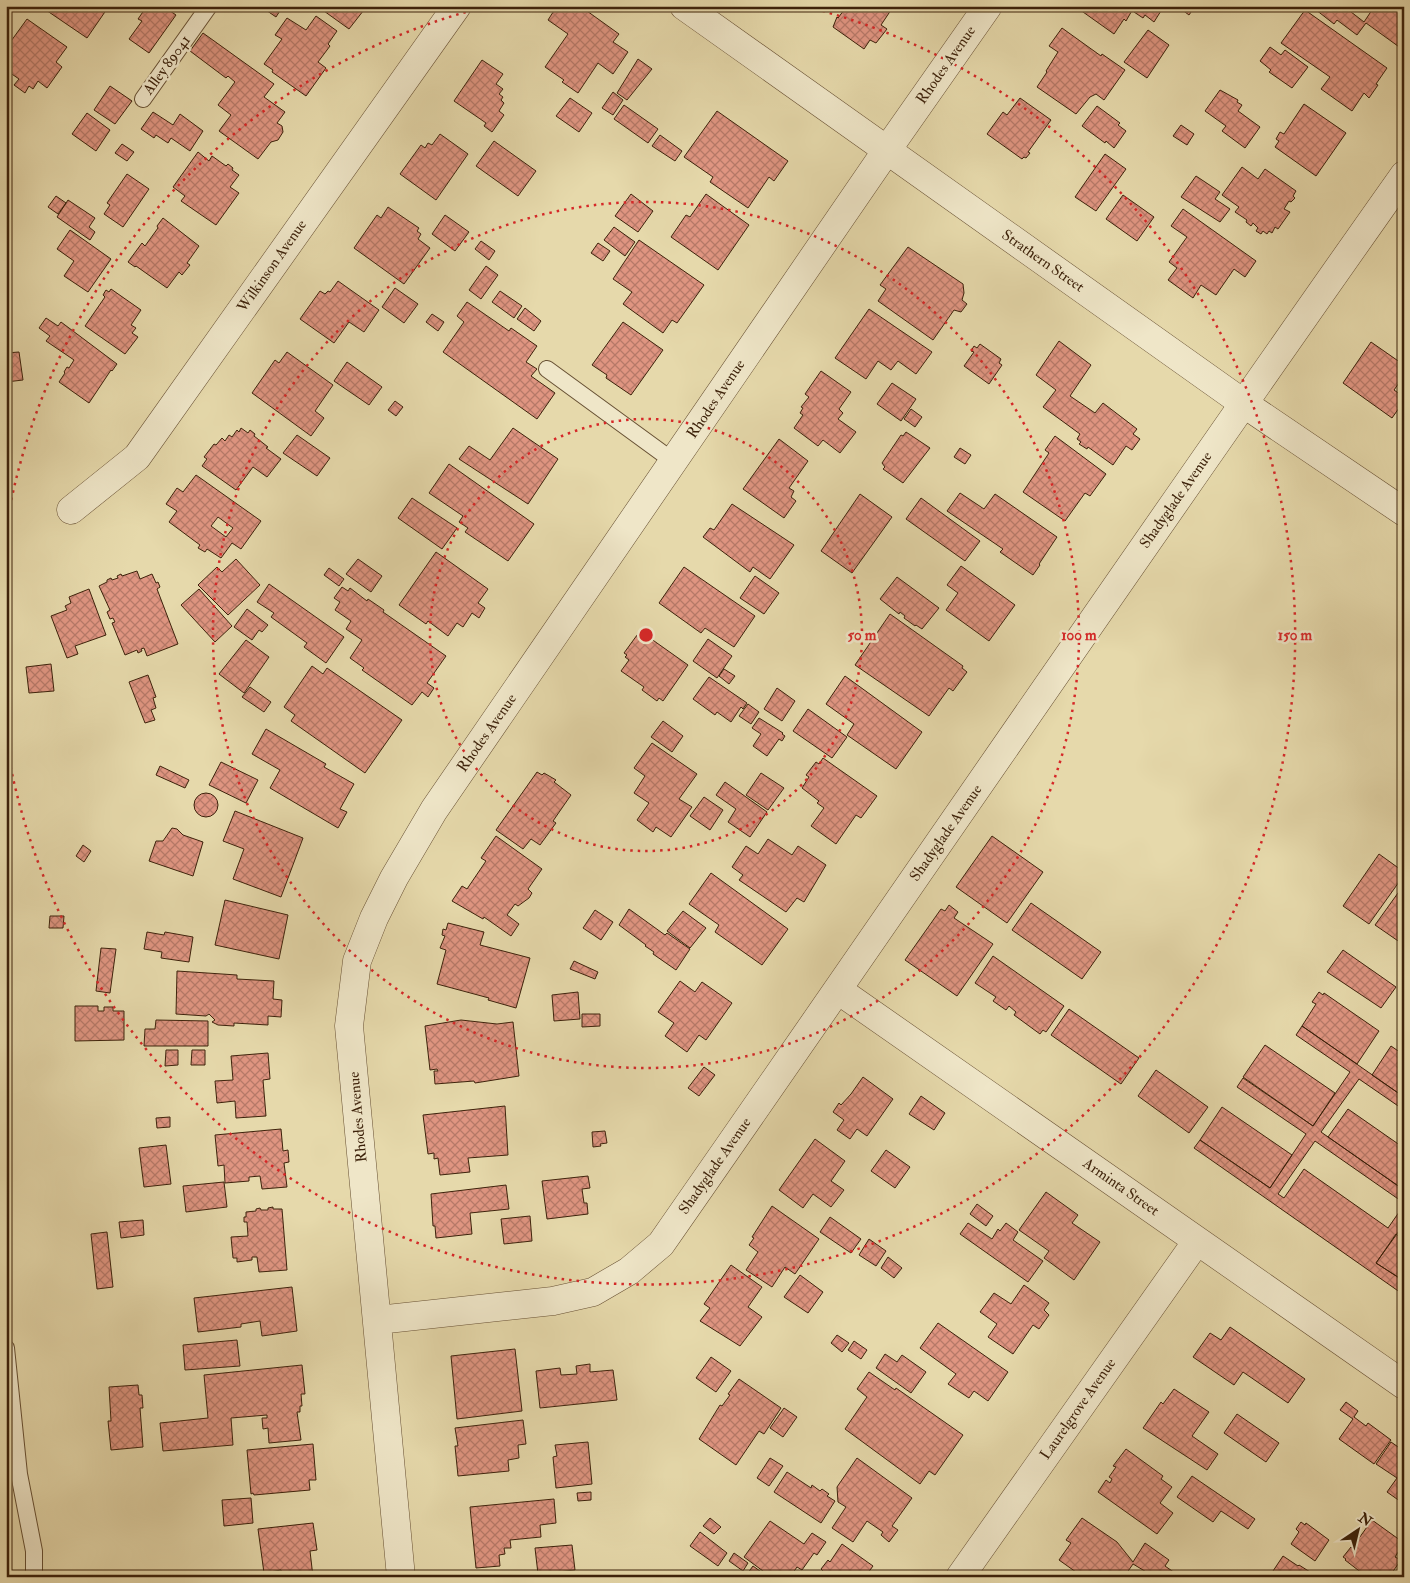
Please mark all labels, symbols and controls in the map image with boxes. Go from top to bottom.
street label: Rhodes Avenue [912,22,980,108]
street label: Alley 89041 [138,32,195,99]
street label: Wilkinson Avenue [232,216,311,317]
street label: Strathern Street [998,226,1088,297]
street label: Rhodes Avenue [683,356,749,442]
street label: Shadyglade Avenue [1136,448,1216,552]
centre of rings [637,626,655,644]
text: 50 m [848,626,877,645]
text: 100 m [1061,626,1097,645]
text: 150 m [1278,626,1312,645]
street label: Rhodes Avenue [453,690,521,776]
street label: Shadyglade Avenue [906,781,986,885]
street label: Rhodes Avenue [345,1071,371,1163]
street label: Shadyglade Avenue [675,1114,755,1218]
street label: Arminta Street [1078,1153,1163,1220]
street label: Laurelgrove Avenue [1036,1355,1120,1463]
north arrow [1332,1506,1382,1556]
text: N [1354,1509,1376,1531]

